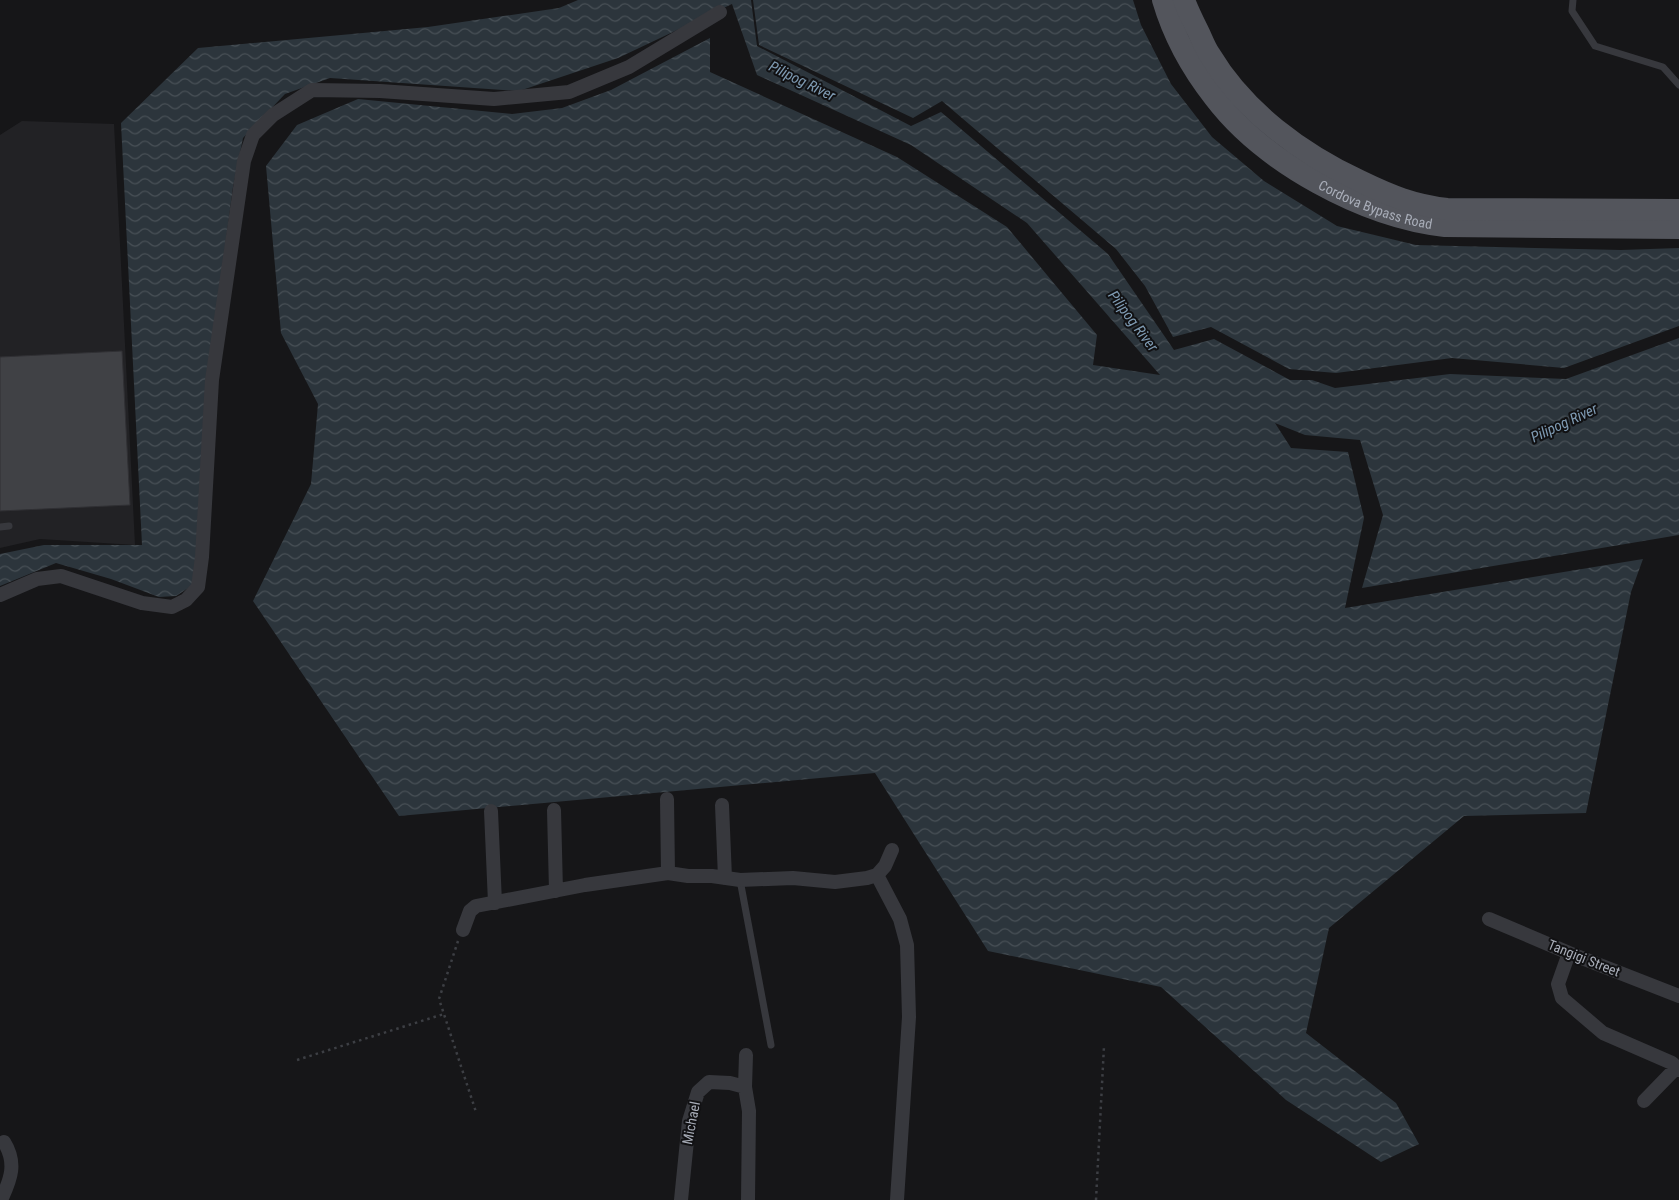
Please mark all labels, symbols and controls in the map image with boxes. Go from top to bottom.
water label: Pilipog River [766,57,839,105]
street label: Cordova Bypass Road [1316,177,1434,232]
water label: Pilipog River [1104,287,1162,355]
water label: Pilipog River [1528,399,1601,446]
street label: Tangigi Street [1546,936,1622,980]
street label: Michael [679,1100,703,1146]

